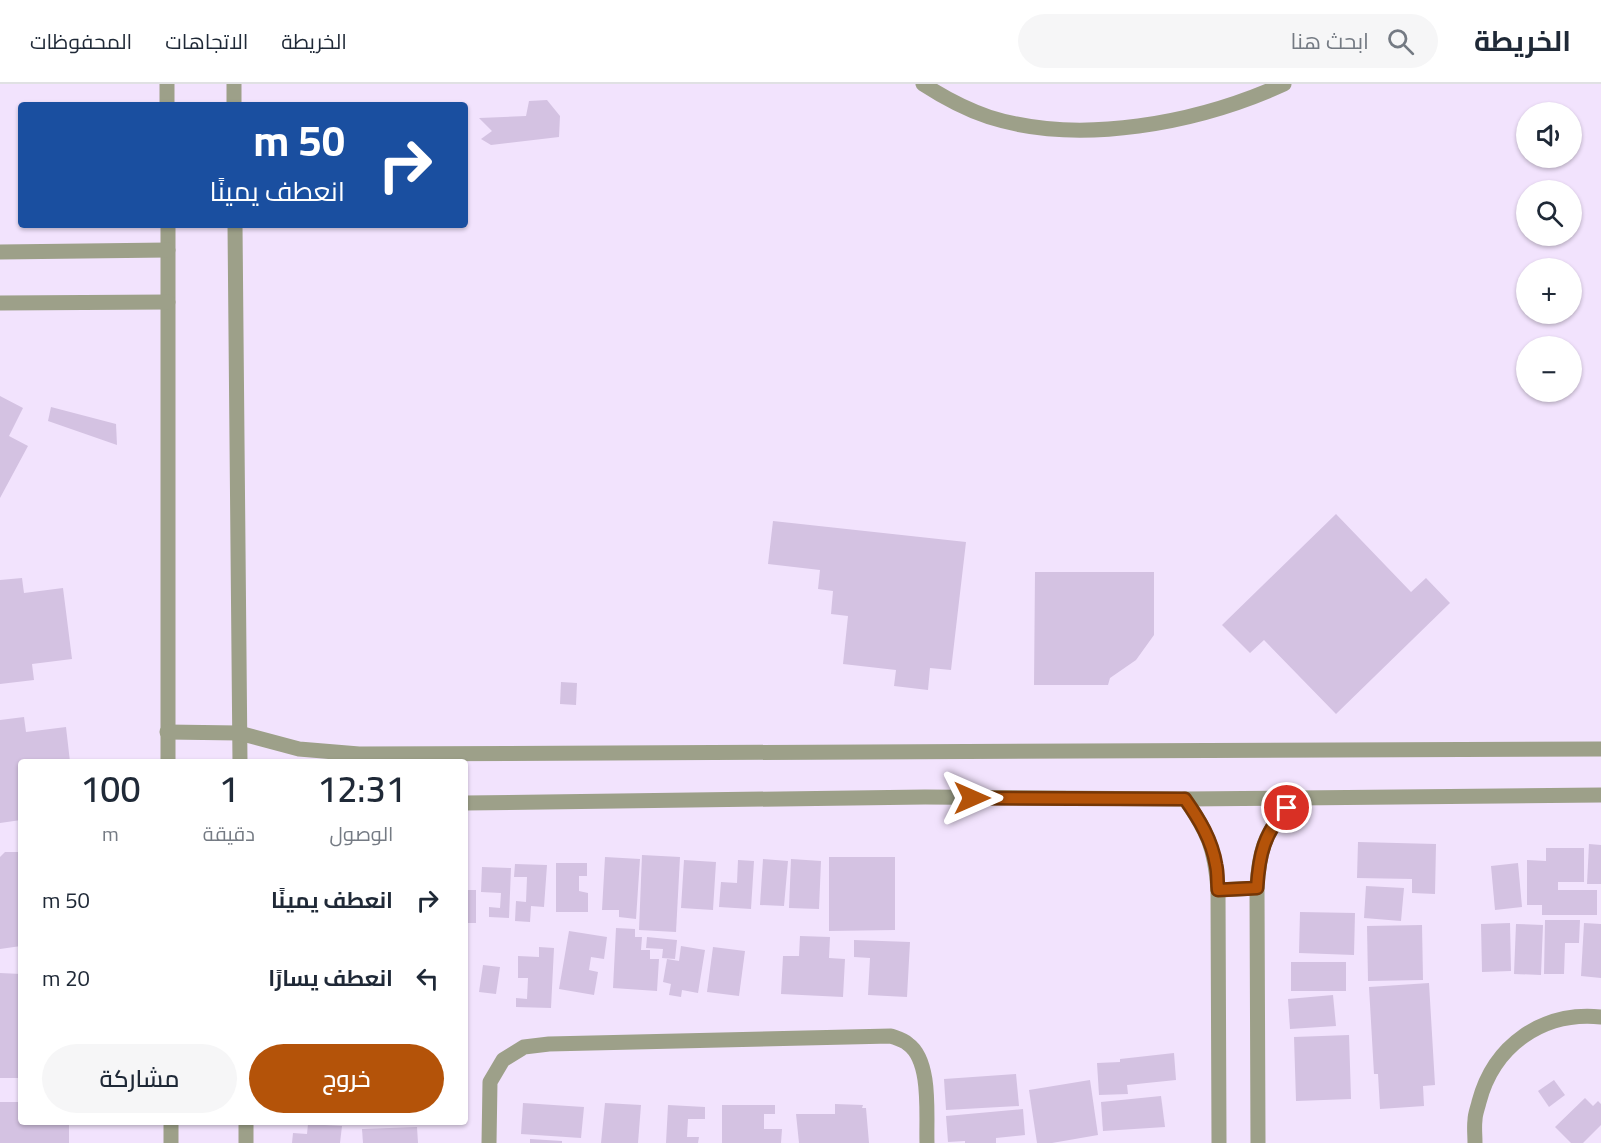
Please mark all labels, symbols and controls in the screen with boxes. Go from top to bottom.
search box [1018,14,1438,68]
text: الخريطة [1474,15,1571,67]
text: ابحث هنا [1291,20,1369,62]
text: المحفوظات [30,22,132,61]
text: الاتجاهات [165,22,248,61]
text: الخريطة [281,22,347,61]
icon: search [1384,25,1417,58]
text: 50 m [254,101,345,180]
map controls [1516,102,1582,402]
button: sound [1516,102,1582,168]
icon: right [366,126,444,204]
text: انعطف يمينًا [209,166,345,216]
button: search [1516,180,1582,246]
button: + [1516,258,1582,324]
button: − [1516,336,1582,402]
text: 100 [80,755,141,823]
text: 1 [219,755,239,823]
text: 12:31 [317,755,406,823]
position arrow [940,766,1004,830]
pin [1261,782,1312,833]
icon: arrive [1270,791,1303,824]
text: m [102,815,119,852]
text: دقيقة [203,815,255,852]
text: الوصول [330,815,393,852]
text: 50 m [42,879,90,921]
text: انعطف يمينًا [271,879,393,921]
icon: right [411,884,444,917]
text: 20 m [42,957,90,999]
text: انعطف يسارًا [268,957,393,999]
icon: left [411,962,444,995]
button: مشاركة [42,1044,237,1113]
button: خروج [249,1044,444,1113]

